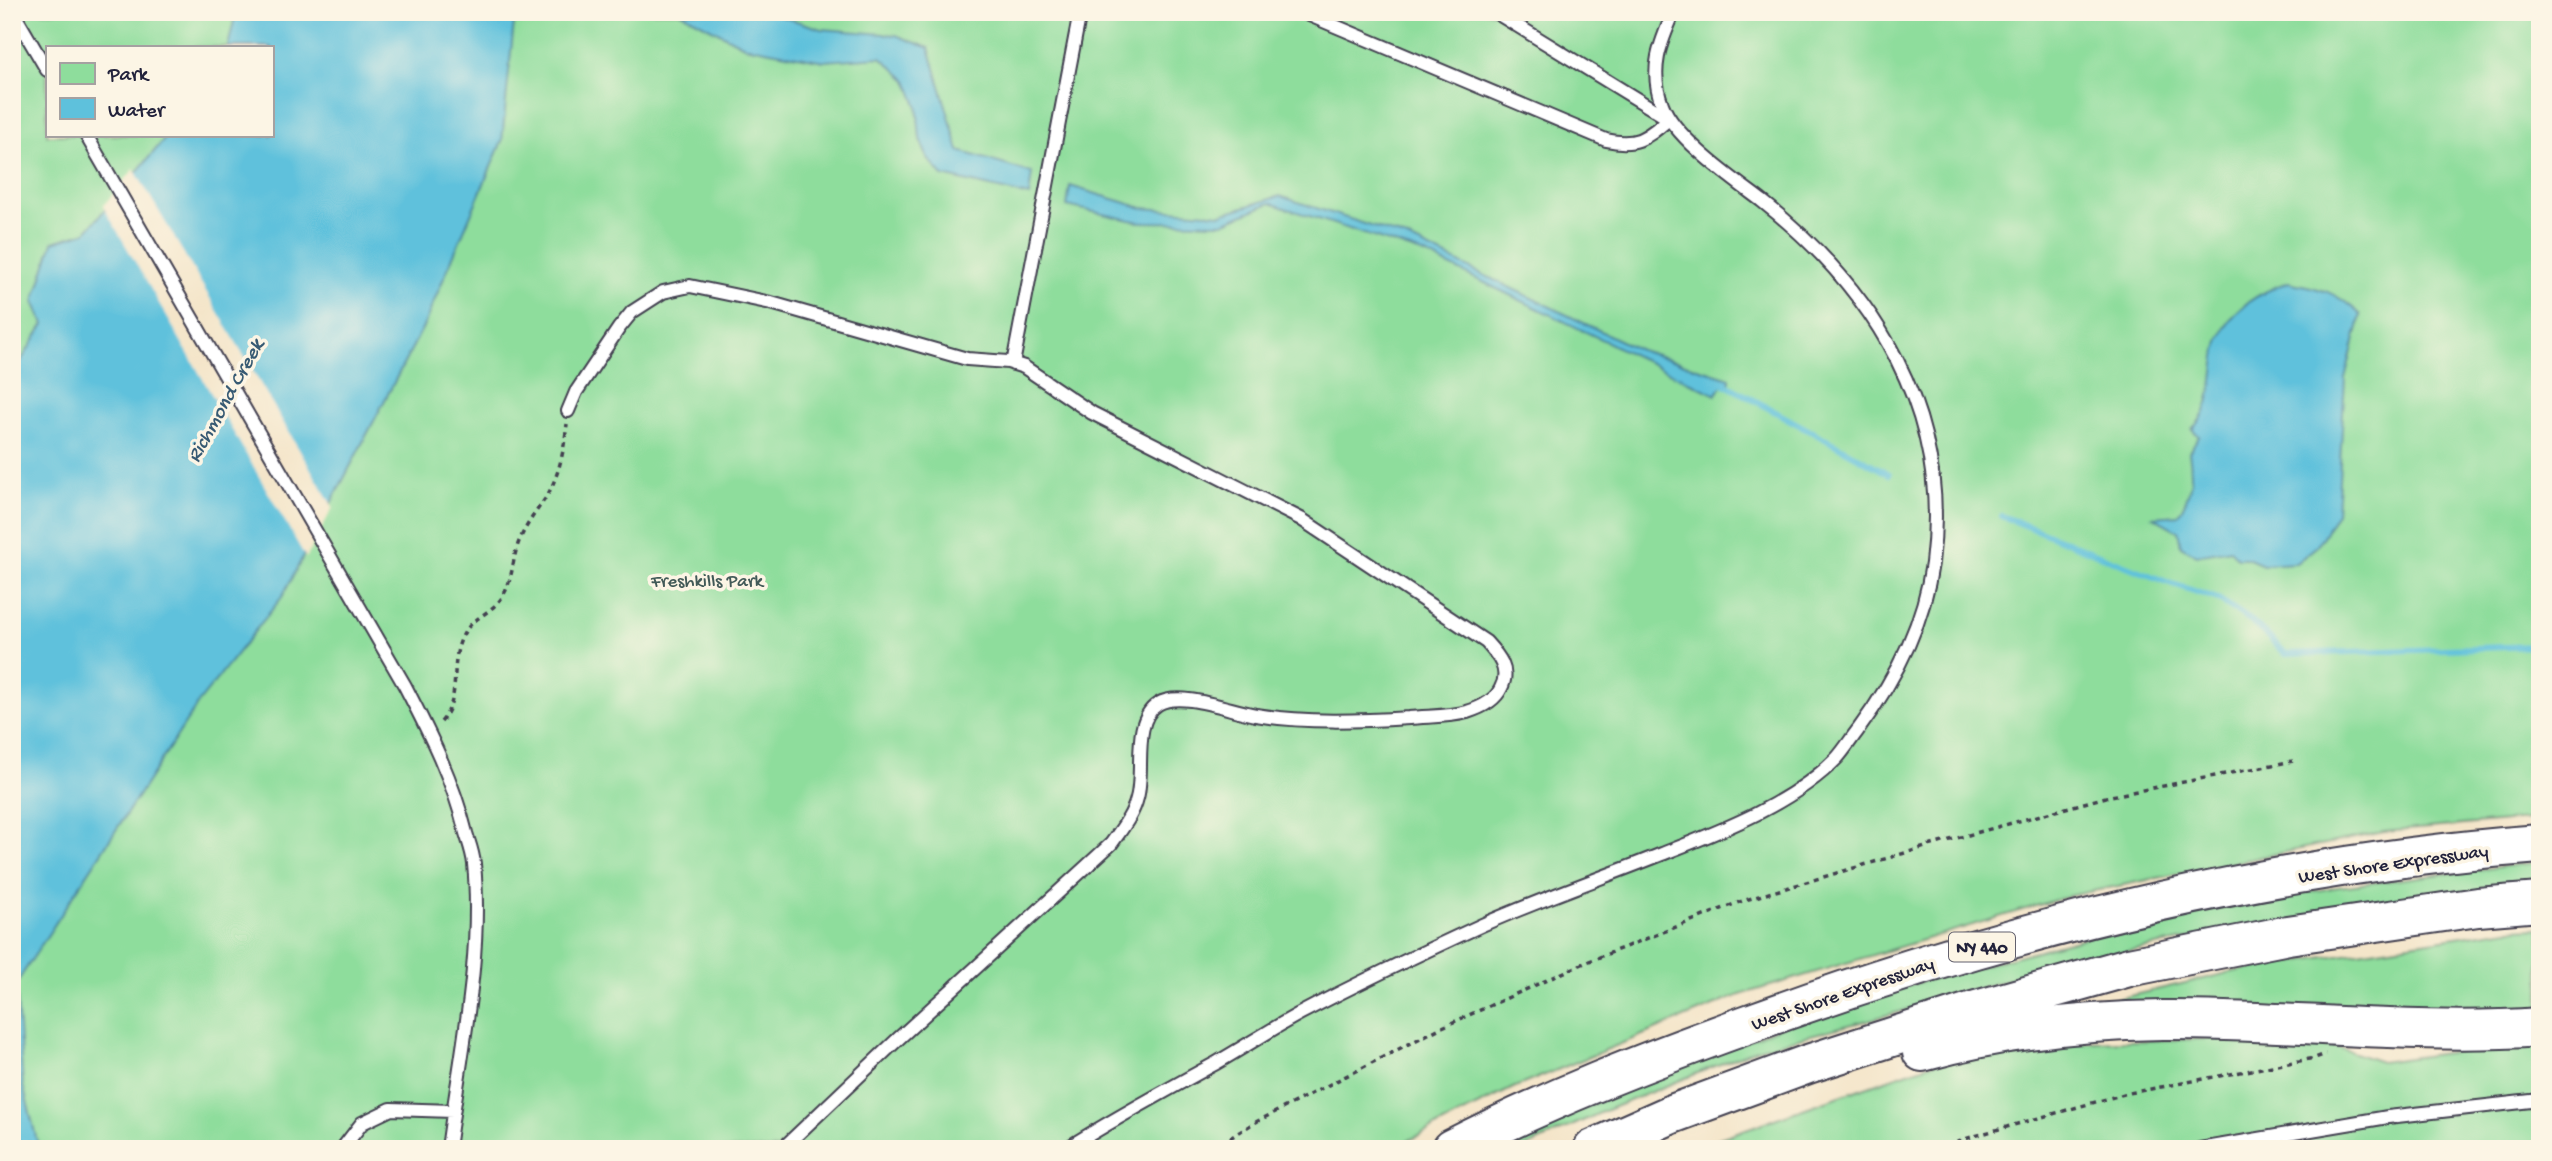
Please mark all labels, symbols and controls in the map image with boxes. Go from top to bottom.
legend [46,46,273,136]
text: Park [107,64,151,89]
text: Water [108,100,166,125]
water label: Richmond Creek [183,333,272,468]
park label: Freshkills Park [650,571,765,594]
street label: West Shore Expressway [2297,841,2491,890]
road number: NY 440 [1949,932,2015,962]
street label: West Shore Expressway [1749,953,1938,1037]

